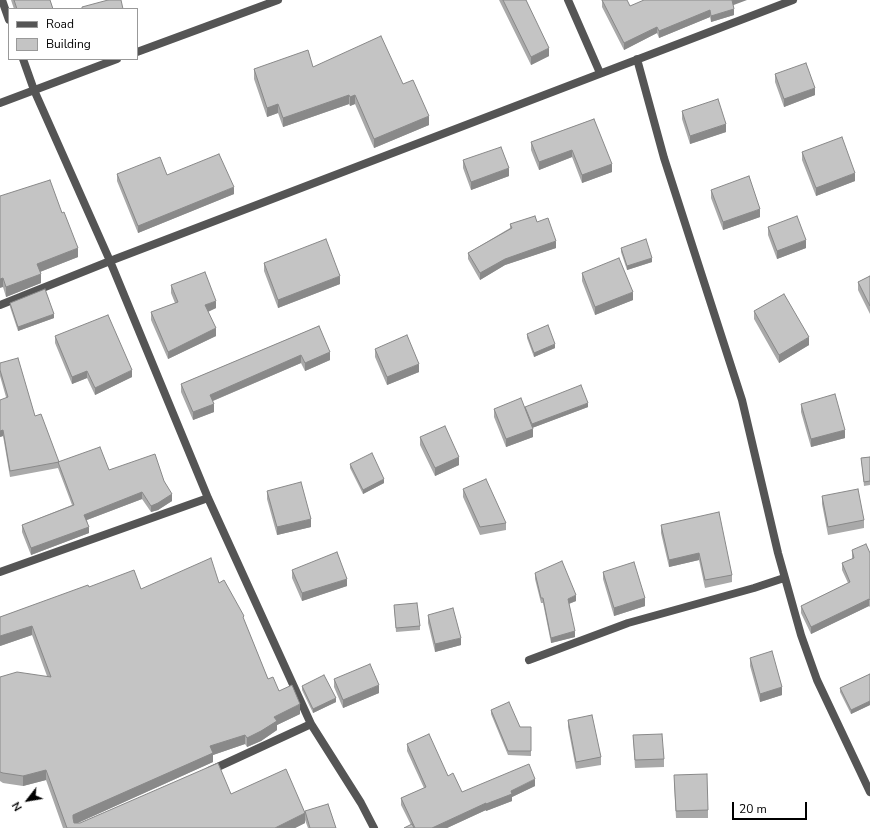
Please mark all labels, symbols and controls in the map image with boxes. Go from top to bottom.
legend [8,8,138,60]
text: Road [46,16,74,32]
text: Building [46,36,91,52]
north arrow [8,780,48,820]
scale bar [734,794,809,820]
text: N [9,799,26,814]
text: 20 m [739,801,767,817]

